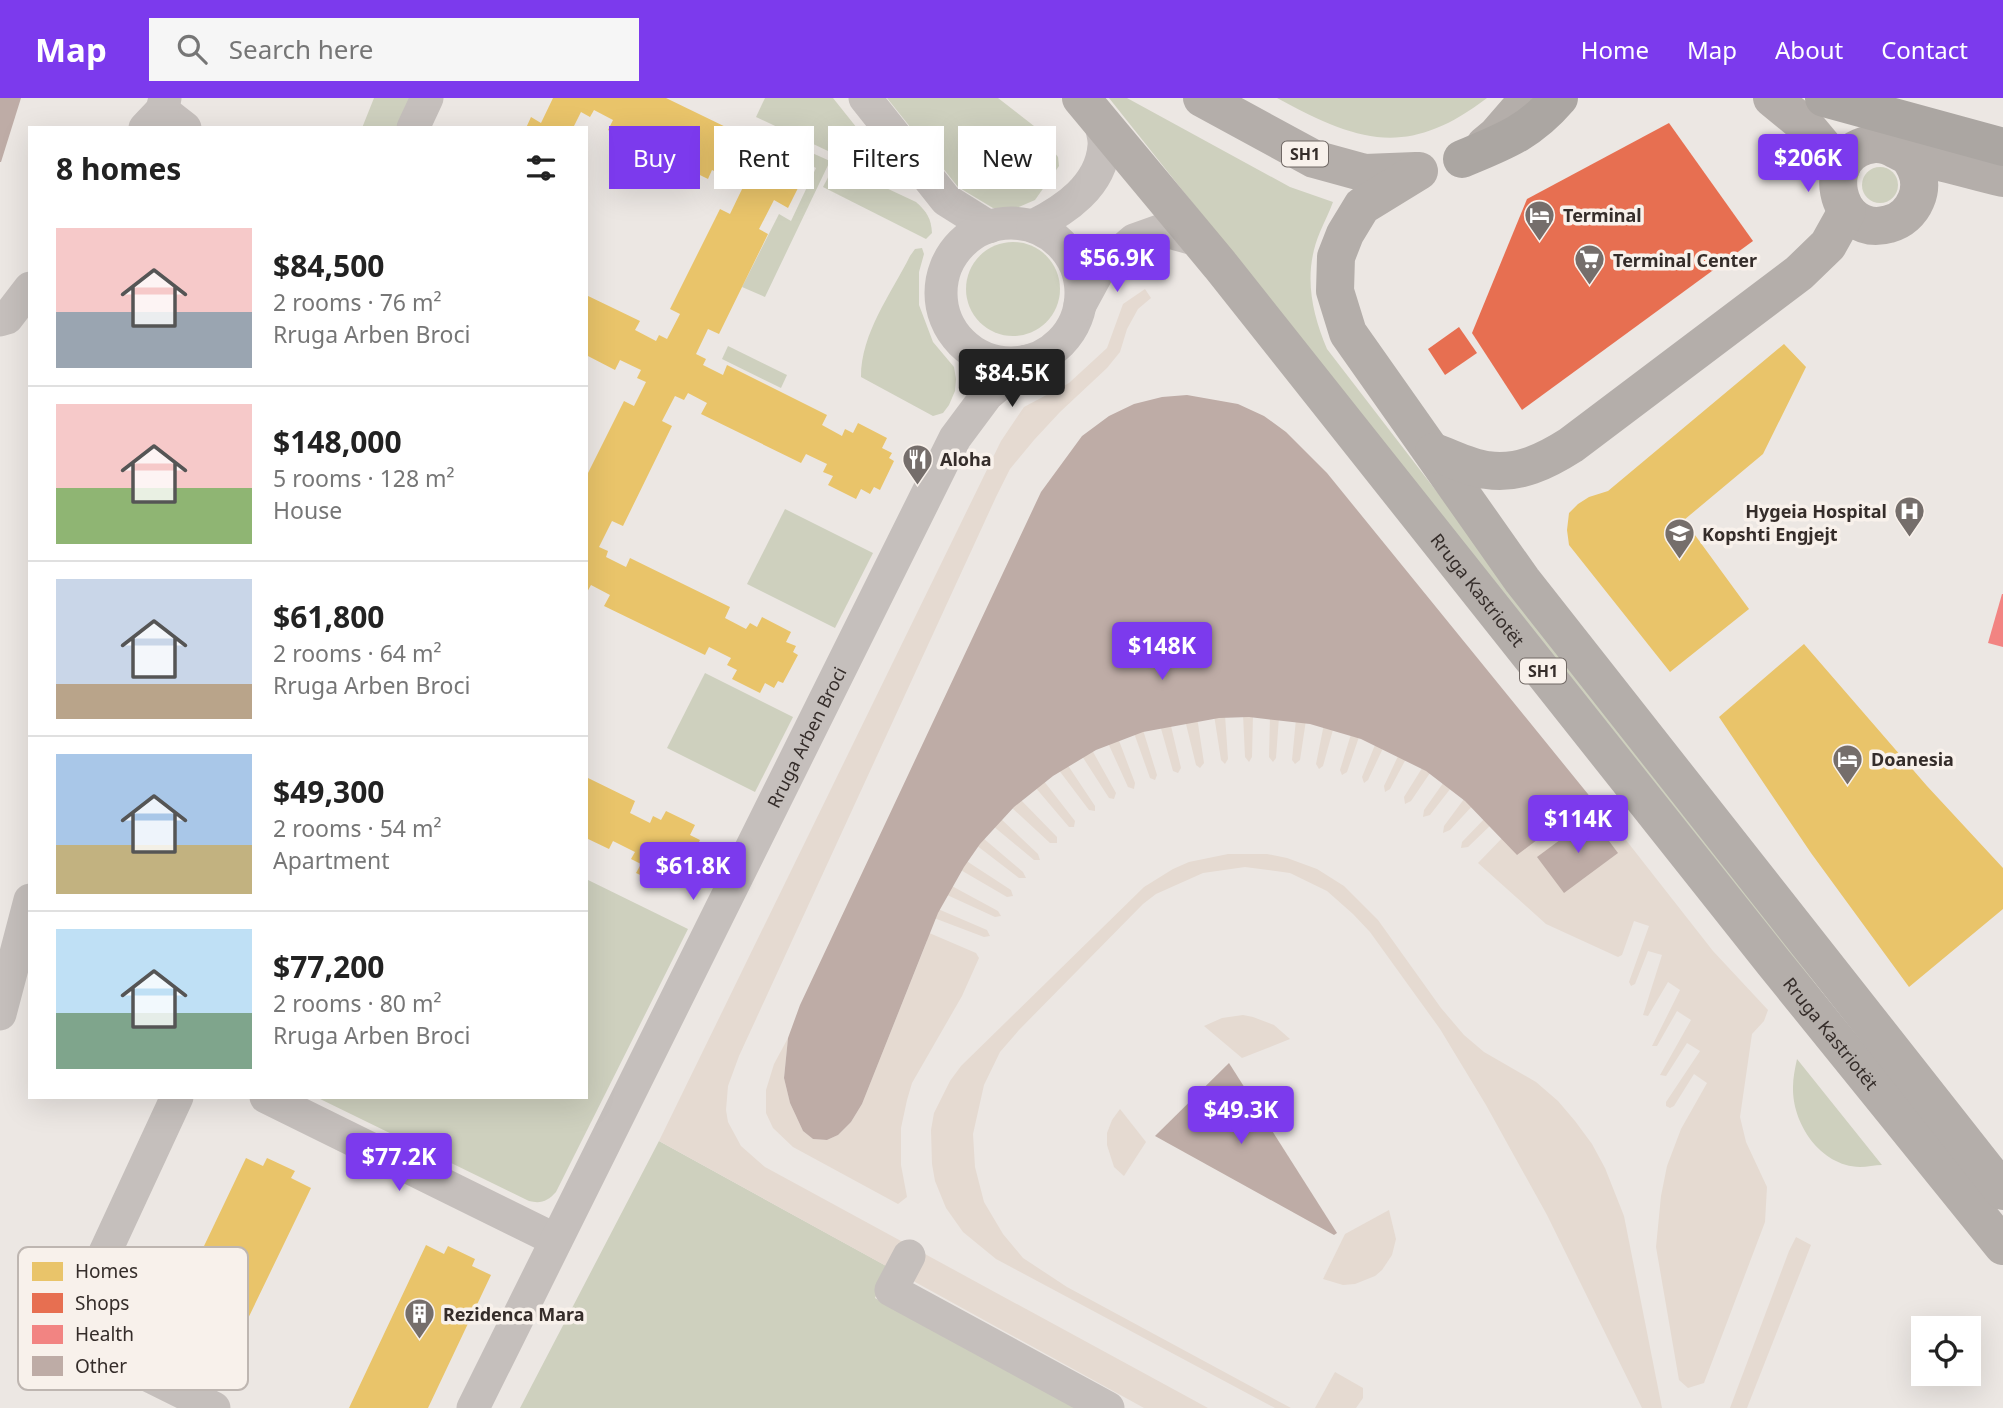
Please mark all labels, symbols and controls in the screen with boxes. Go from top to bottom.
search box [149,18,639,81]
text: Map [35,27,107,72]
icon: search [173,30,211,68]
text: Search here [229,31,373,67]
text: Home [1581,33,1649,66]
text: Map [1687,33,1737,66]
text: About [1775,33,1843,66]
text: Contact [1881,33,1968,66]
chip: Buy [609,126,700,189]
chip: Rent [714,126,814,189]
chip: Filters [828,126,944,189]
chip: New [958,126,1056,189]
pin: $206K [1759,134,1857,194]
text: $206K [1774,141,1842,173]
road number: SH1 [1282,142,1328,166]
text: 8 homes [56,148,181,189]
icon: filters [522,149,560,187]
hotel icon: Terminal [1523,198,1557,242]
place label: Terminal [1563,203,1642,227]
pin: $56.9K [1060,234,1174,294]
text: $56.9K [1080,241,1154,273]
supermarket icon: Terminal Center [1573,243,1607,287]
text: $84,500 [273,245,385,286]
place label: Terminal Center [1613,248,1757,272]
icon: home [112,256,196,340]
text: 2 rooms · 76 m² [273,286,442,318]
text: Rruga Arben Broci [273,318,470,350]
pin: $84.5K [955,350,1069,409]
text: $84.5K [975,356,1049,388]
text: $148,000 [273,421,402,462]
icon: home [112,432,196,516]
restaurant icon: Aloha [900,442,934,486]
place label: Aloha [940,447,992,471]
text: 5 rooms · 128 m² [273,462,455,494]
text: House [273,494,342,526]
hospital icon: Hygeia Hospital [1893,494,1927,538]
place label: Hygeia Hospital [1745,499,1887,523]
school or university icon: Kopshti Engjejt [1662,517,1696,561]
place label: Kopshti Engjejt [1702,522,1838,546]
street label: Rruga Kastriotët [1425,528,1530,652]
text: $61,800 [273,596,385,637]
icon: home [112,607,196,691]
pin: $148K [1113,622,1211,682]
text: $148K [1128,629,1196,661]
text: 2 rooms · 64 m² [273,637,442,669]
road number: SH1 [1520,658,1566,684]
street label: Rruga Arben Broci [761,663,851,812]
text: Rruga Arben Broci [273,669,470,701]
hotel icon: Doanesia [1831,742,1865,786]
place label: Doanesia [1871,747,1954,771]
text: $49,300 [273,771,385,812]
icon: home [112,782,196,866]
pin: $114K [1529,796,1627,855]
text: $114K [1544,802,1612,834]
text: 2 rooms · 54 m² [273,812,442,844]
pin: $61.8K [636,842,750,902]
text: Apartment [273,844,390,876]
text: $61.8K [656,849,730,881]
text: $77,200 [273,946,385,987]
icon: home [112,957,196,1041]
street label: Rruga Kastriotët [1778,972,1884,1095]
text: 2 rooms · 80 m² [273,987,442,1019]
text: Rruga Arben Broci [273,1019,470,1051]
pin: $49.3K [1184,1086,1298,1146]
text: $49.3K [1204,1093,1278,1125]
pin: $77.2K [342,1134,456,1193]
text: $77.2K [362,1140,436,1172]
legend [18,1247,248,1390]
text: Homes [75,1258,138,1284]
text: Shops [75,1290,129,1316]
building icon: Rezidenca Mara [403,1297,437,1341]
place label: Rezidenca Mara [443,1302,584,1326]
map controls [1911,1316,1981,1386]
button: locate [1911,1316,1981,1386]
text: Health [75,1321,134,1347]
text: Other [75,1353,127,1379]

